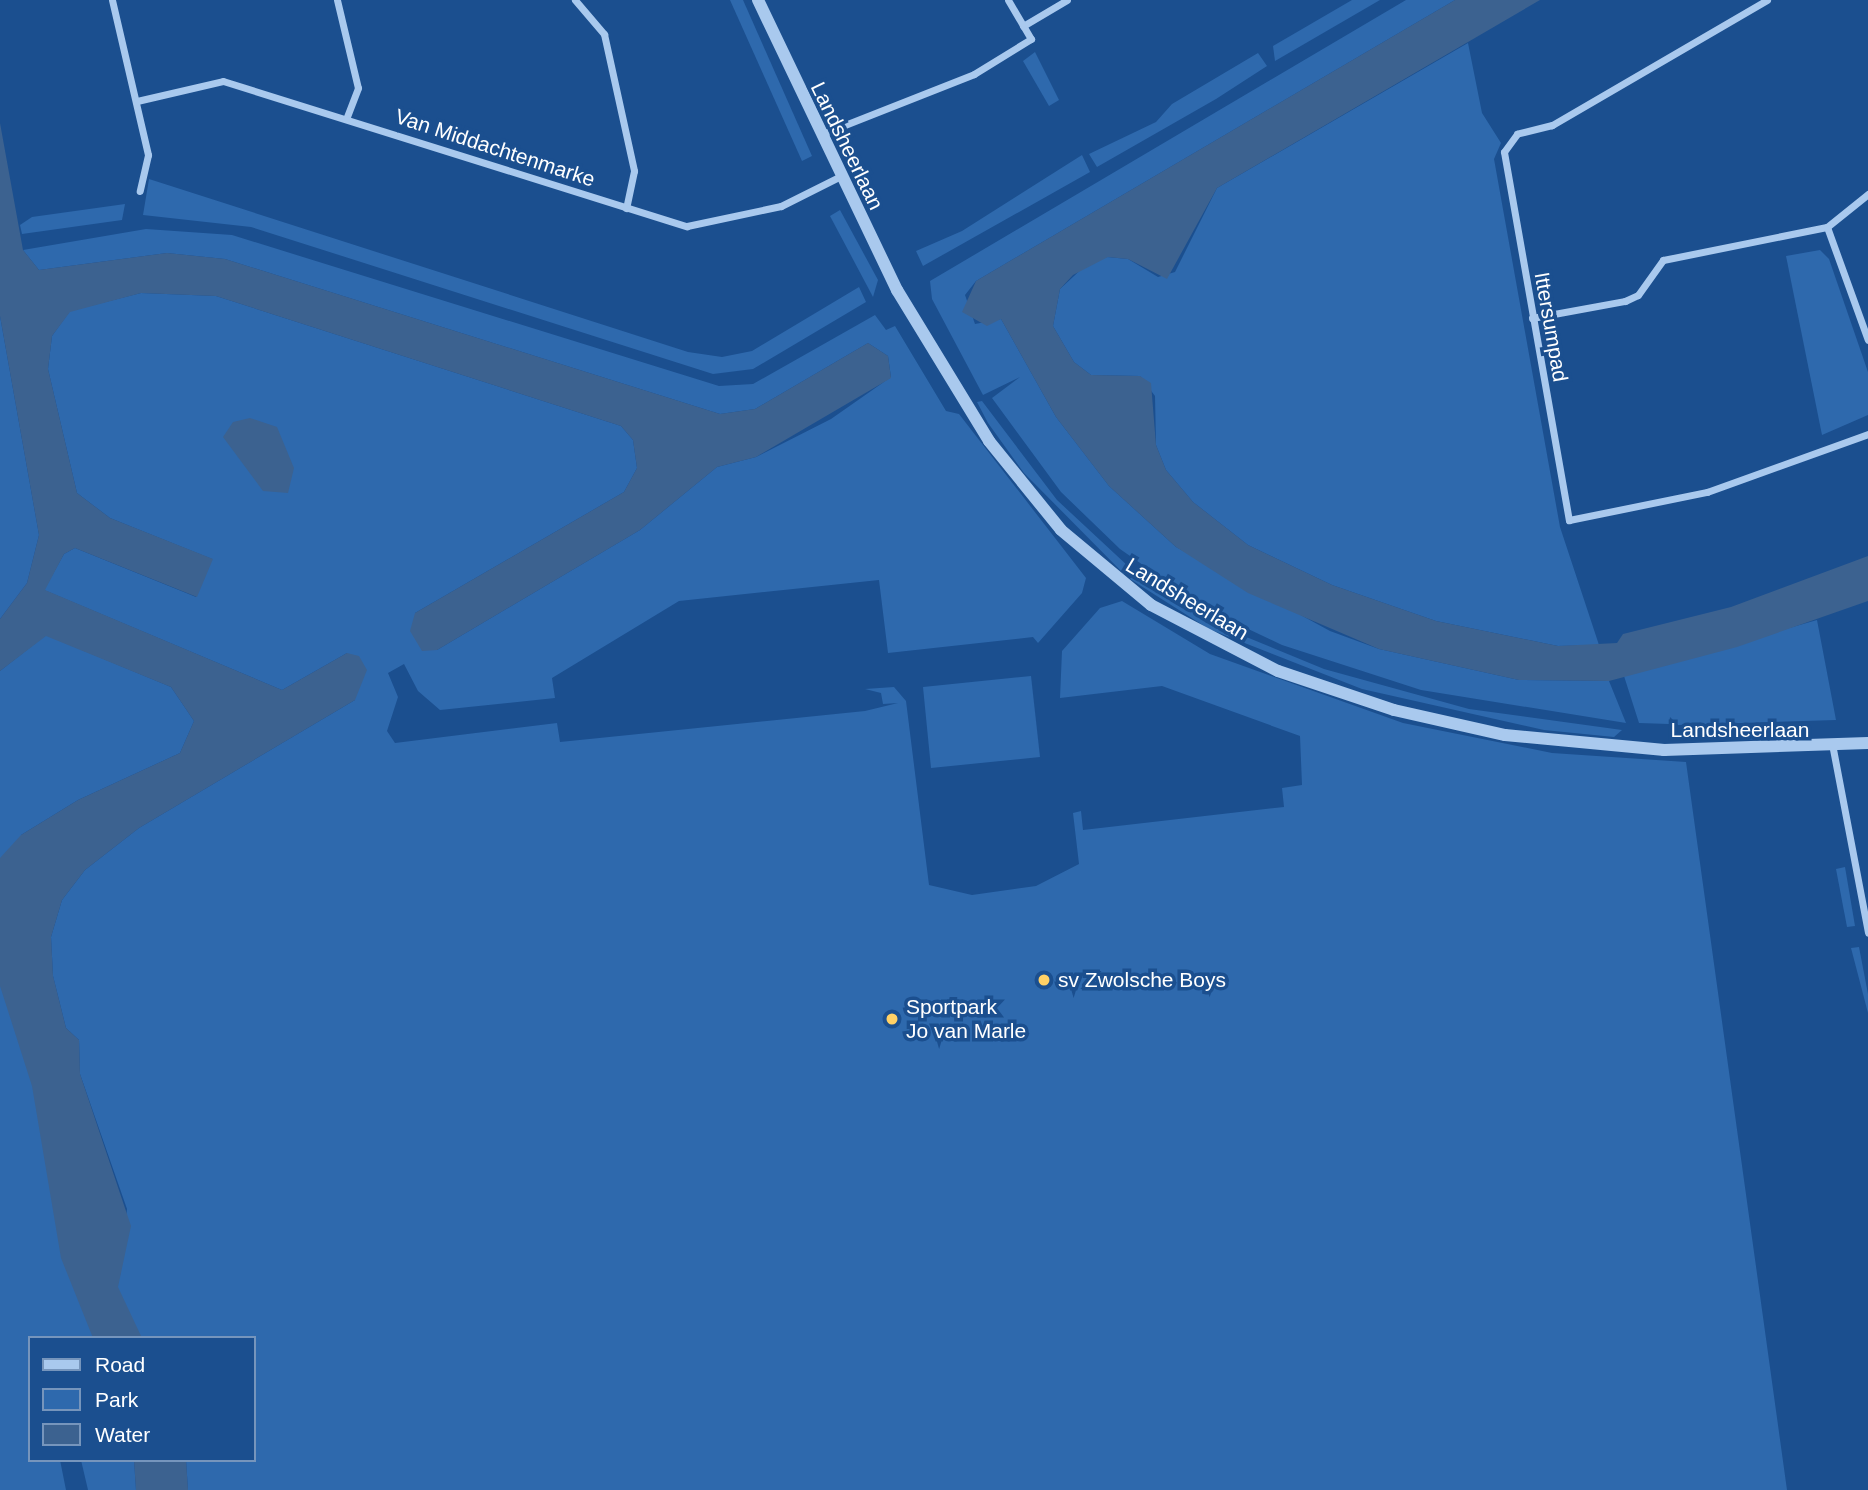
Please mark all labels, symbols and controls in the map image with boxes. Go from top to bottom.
street label: Landsheerlaan [805,78,889,214]
street label: Van Middachtenmarke [392,104,598,192]
street label: Ittersumpad [1529,270,1573,384]
street label: Landsheerlaan [1121,552,1253,646]
street label: Landsheerlaan [1671,717,1809,743]
place label: sv Zwolsche Boys [1058,967,1226,993]
marker: sv Zwolsche Boys [1036,972,1052,988]
place label: Sportpark Jo van Marle [906,994,1026,1044]
marker: Sportpark Jo van Marle [884,1011,900,1027]
legend [28,1336,256,1462]
text: Road [95,1353,145,1376]
text: Park [95,1388,138,1411]
text: Water [95,1423,150,1446]

